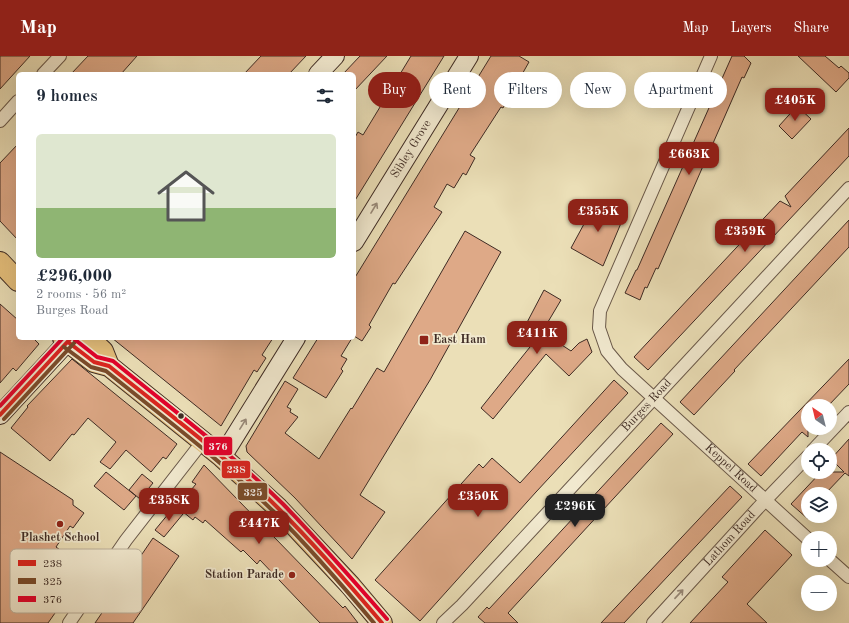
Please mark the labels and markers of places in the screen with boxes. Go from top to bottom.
pin: £405K [767,88,823,122]
pin: £663K [661,142,717,176]
pin: £355K [570,199,626,233]
pin: £359K [717,219,773,253]
pin: £411K [509,321,565,355]
marker: East Ham [418,334,430,346]
place label: East Ham [433,334,486,346]
unlabelled marker [176,411,186,421]
pin: £350K [450,484,506,518]
pin: £358K [141,488,197,522]
pin: £296K [547,494,603,528]
pin: £447K [231,511,287,545]
marker: Plashet School [55,519,65,529]
place label: Plashet School [20,532,100,544]
place label: Station Parade [205,569,284,581]
marker: Station Parade [287,570,297,580]

